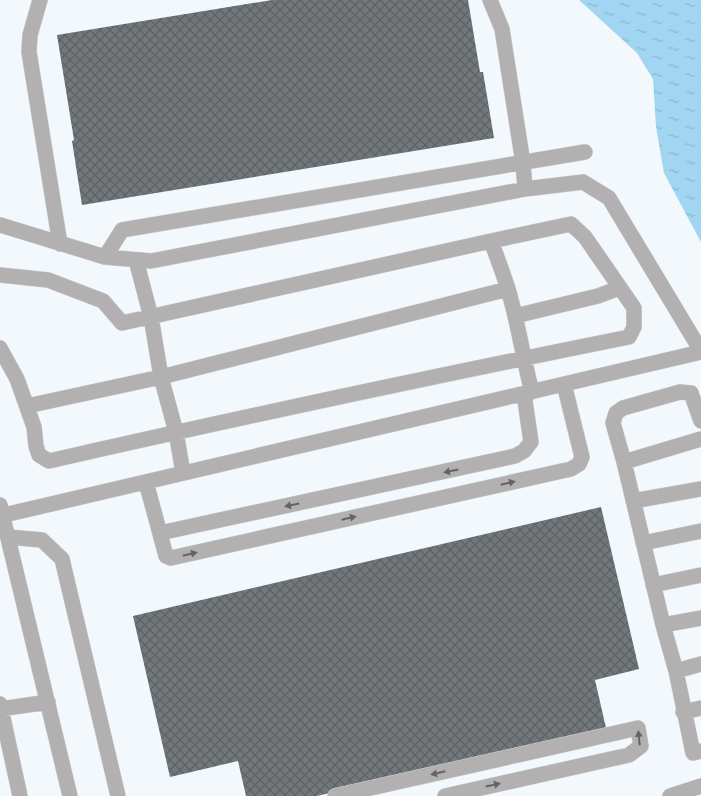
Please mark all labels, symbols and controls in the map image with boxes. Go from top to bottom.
one-way arrow [442,467,458,475]
one-way arrow [500,479,515,487]
one-way arrow [284,501,299,509]
one-way arrow [341,514,357,522]
one-way arrow [183,550,198,558]
one-way arrow [635,729,643,745]
one-way arrow [430,769,445,777]
one-way arrow [486,781,502,789]

